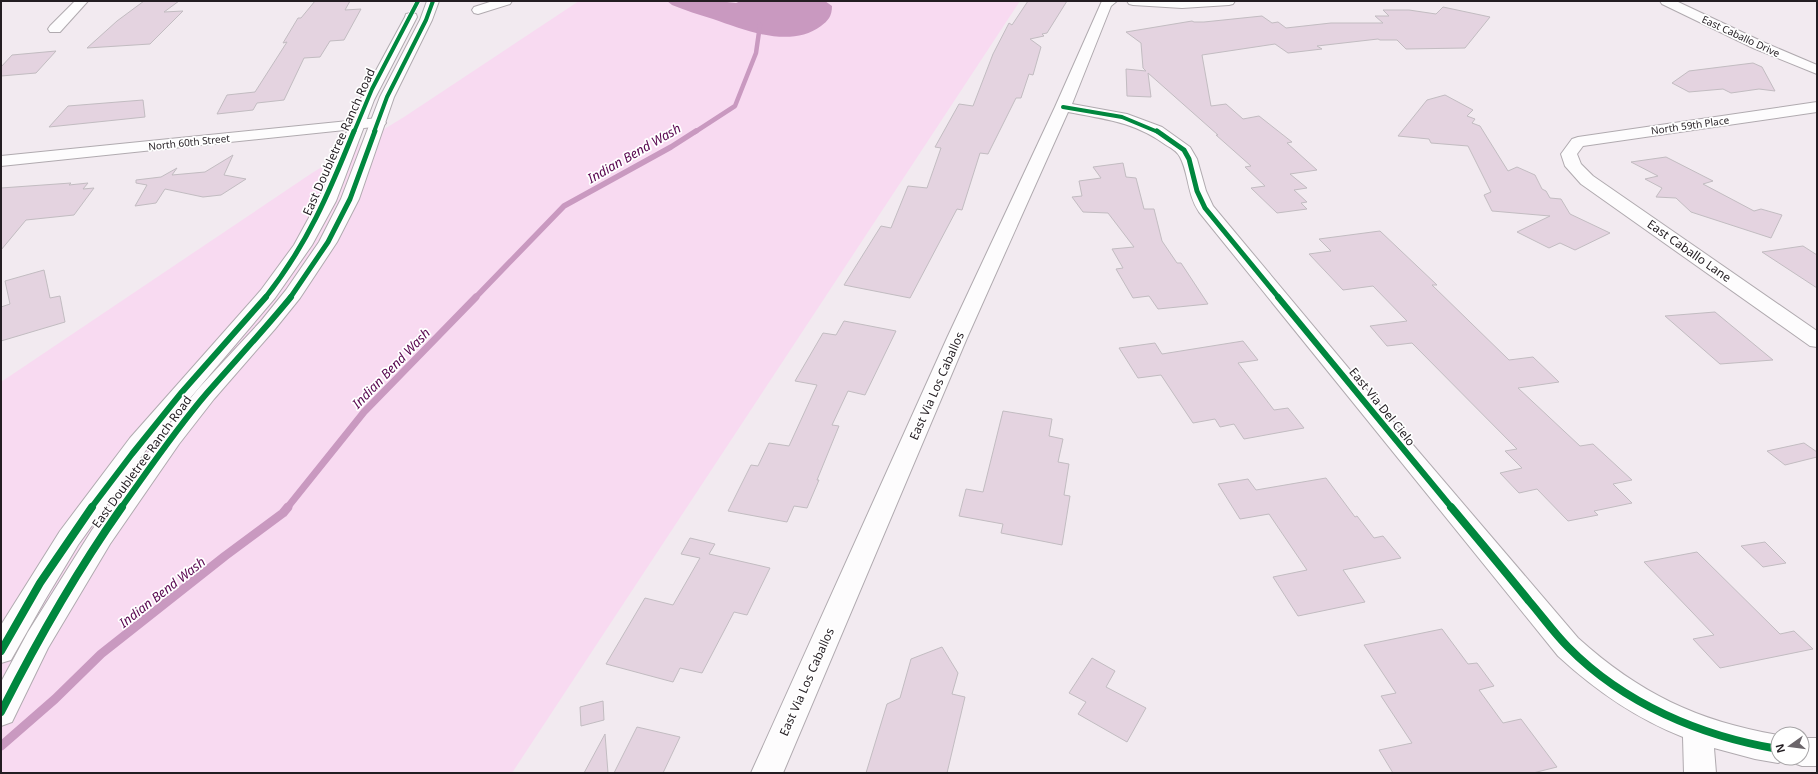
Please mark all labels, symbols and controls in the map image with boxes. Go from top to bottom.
street label: East Caballo Drive [1700,12,1783,60]
street label: East Doubletree Ranch Road [298,65,379,218]
street label: North 59th Place [1650,113,1730,137]
water label: Indian Bend Wash [583,119,684,188]
street label: North 60th Street [148,131,231,153]
street label: East Caballo Lane [1644,215,1735,286]
water label: Indian Bend Wash [347,324,434,413]
street label: East Via Los Caballos [905,329,968,443]
street label: East Via Del Cielo [1345,364,1419,449]
street label: East Doubletree Ranch Road [88,392,195,531]
water label: Indian Bend Wash [114,553,209,632]
street label: East Via Los Caballos [775,625,838,739]
north arrow [1770,726,1810,766]
text: N [1771,742,1788,755]

